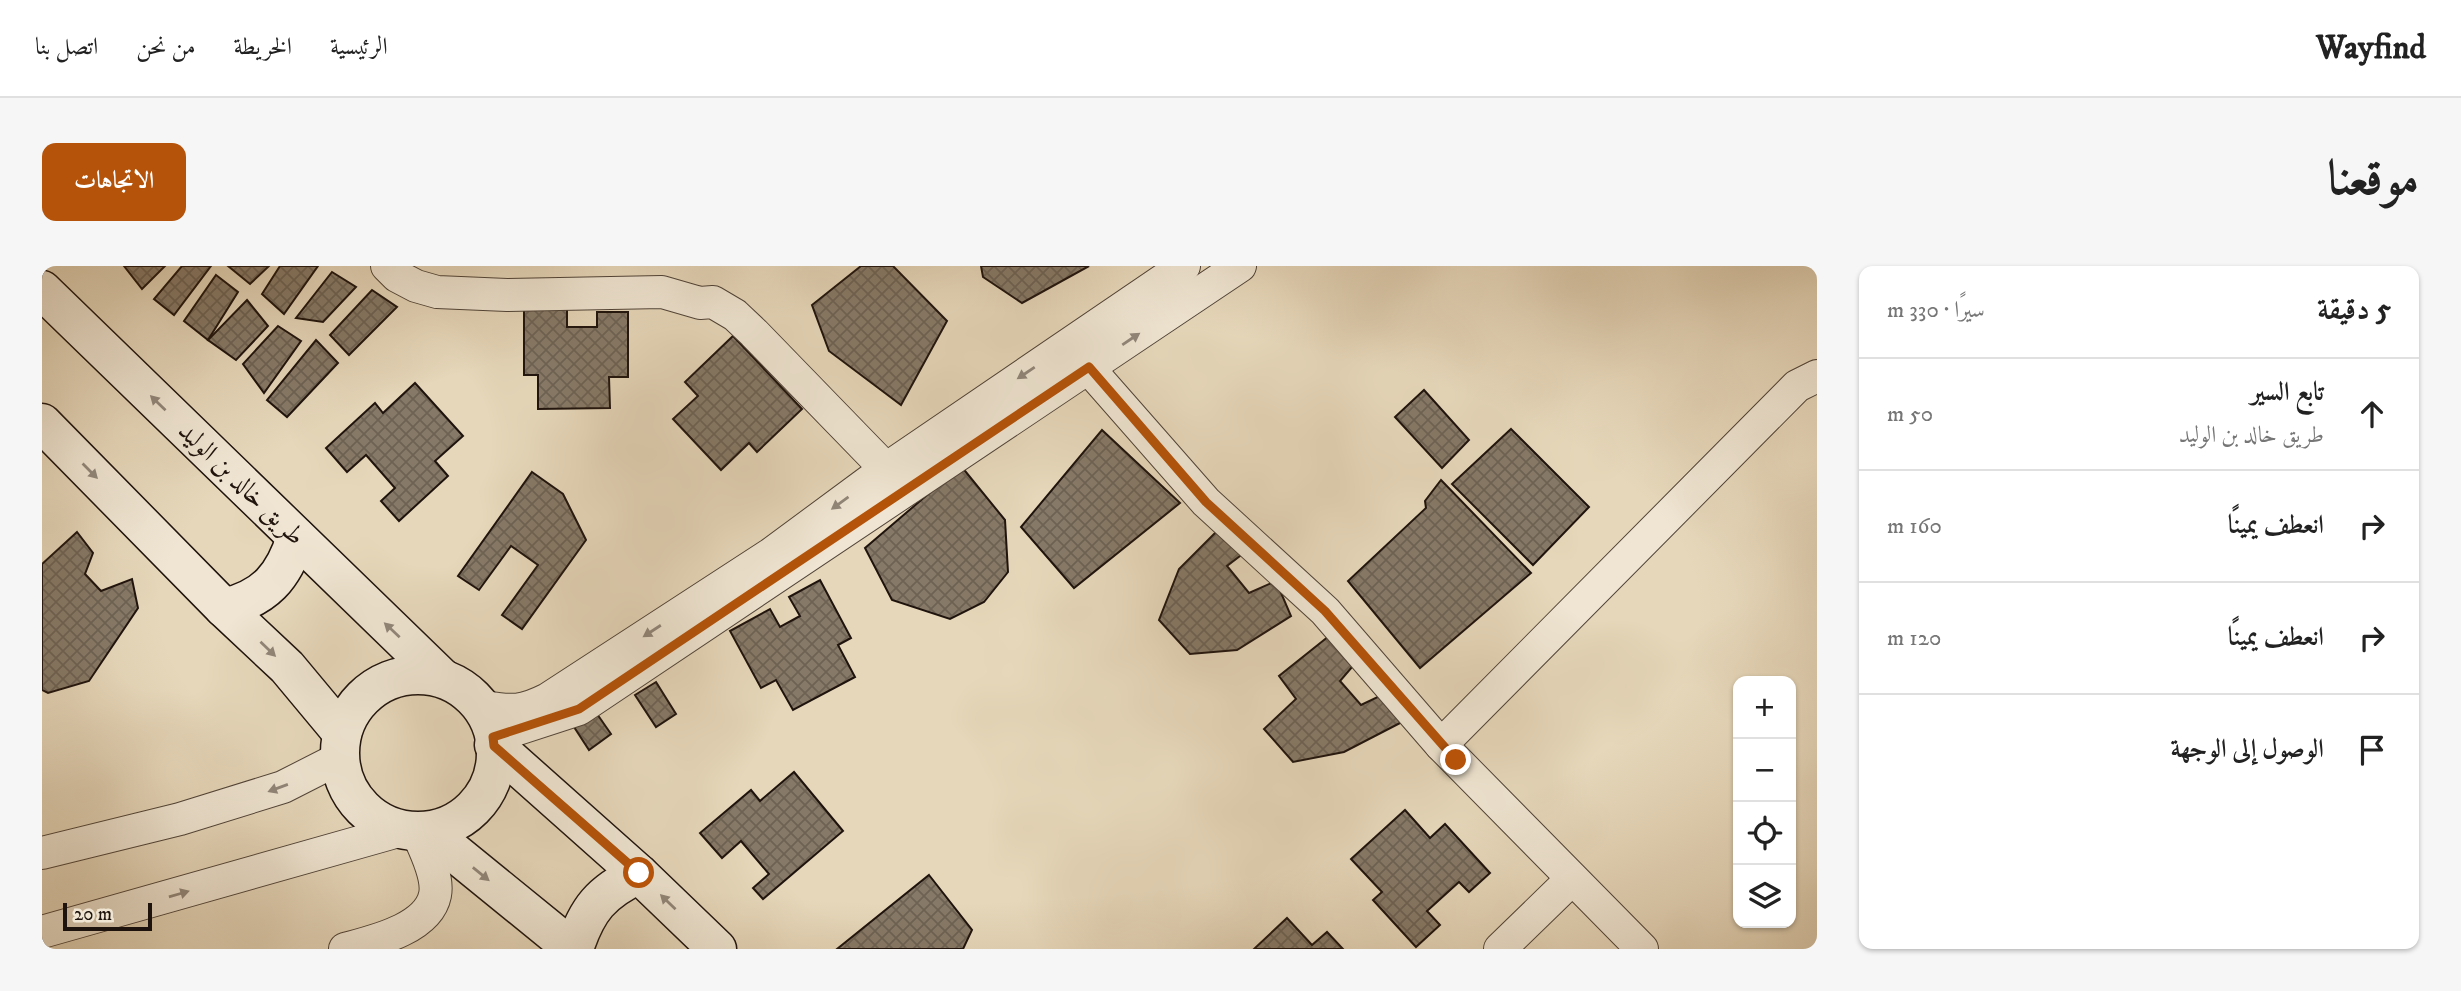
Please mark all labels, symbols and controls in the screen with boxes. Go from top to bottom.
text: Wayfind [2316,28,2426,69]
text: اتصل بنا [35,32,98,62]
text: من نحن [136,32,196,62]
text: الخريطة [234,32,292,62]
text: الرئيسية [330,32,388,62]
button: الاتجاهات [42,143,186,221]
text: موقعنا [2327,149,2419,211]
text: 5 دقيقة [2317,292,2391,329]
text: سيرًا · 330 m [1887,296,1985,325]
one-way arrow [1121,333,1140,346]
one-way arrow [1017,366,1036,379]
text: تابع السير [2251,376,2324,409]
icon: ahead [2353,395,2391,433]
one-way arrow [150,396,167,412]
text: 50 m [1887,400,1933,429]
street label: طريق خالد بن الوليد [171,415,311,553]
text: طريق خالد بن الوليد [2179,421,2324,450]
one-way arrow [81,463,98,480]
one-way arrow [830,496,849,510]
icon: right [2353,507,2391,545]
text: انعطف يمينًا [2228,509,2324,542]
text: 160 m [1887,512,1942,541]
icon: right [2353,619,2391,657]
text: انعطف يمينًا [2228,621,2324,654]
one-way arrow [383,622,401,638]
text: 120 m [1887,624,1941,653]
one-way arrow [642,625,661,638]
one-way arrow [259,641,276,657]
map controls [1733,676,1796,928]
button: + [1733,676,1796,739]
icon: arrive [2353,731,2391,769]
text: الوصول إلى الوجهة [2170,733,2324,766]
button: − [1733,739,1796,802]
route end [1440,744,1471,775]
one-way arrow [268,782,289,793]
button: locate [1733,802,1796,865]
route start [623,857,654,888]
button: layers [1733,865,1796,928]
one-way arrow [471,867,489,882]
one-way arrow [168,888,189,898]
one-way arrow [660,894,677,910]
scale bar [63,900,152,932]
text: 20 m [74,903,112,926]

